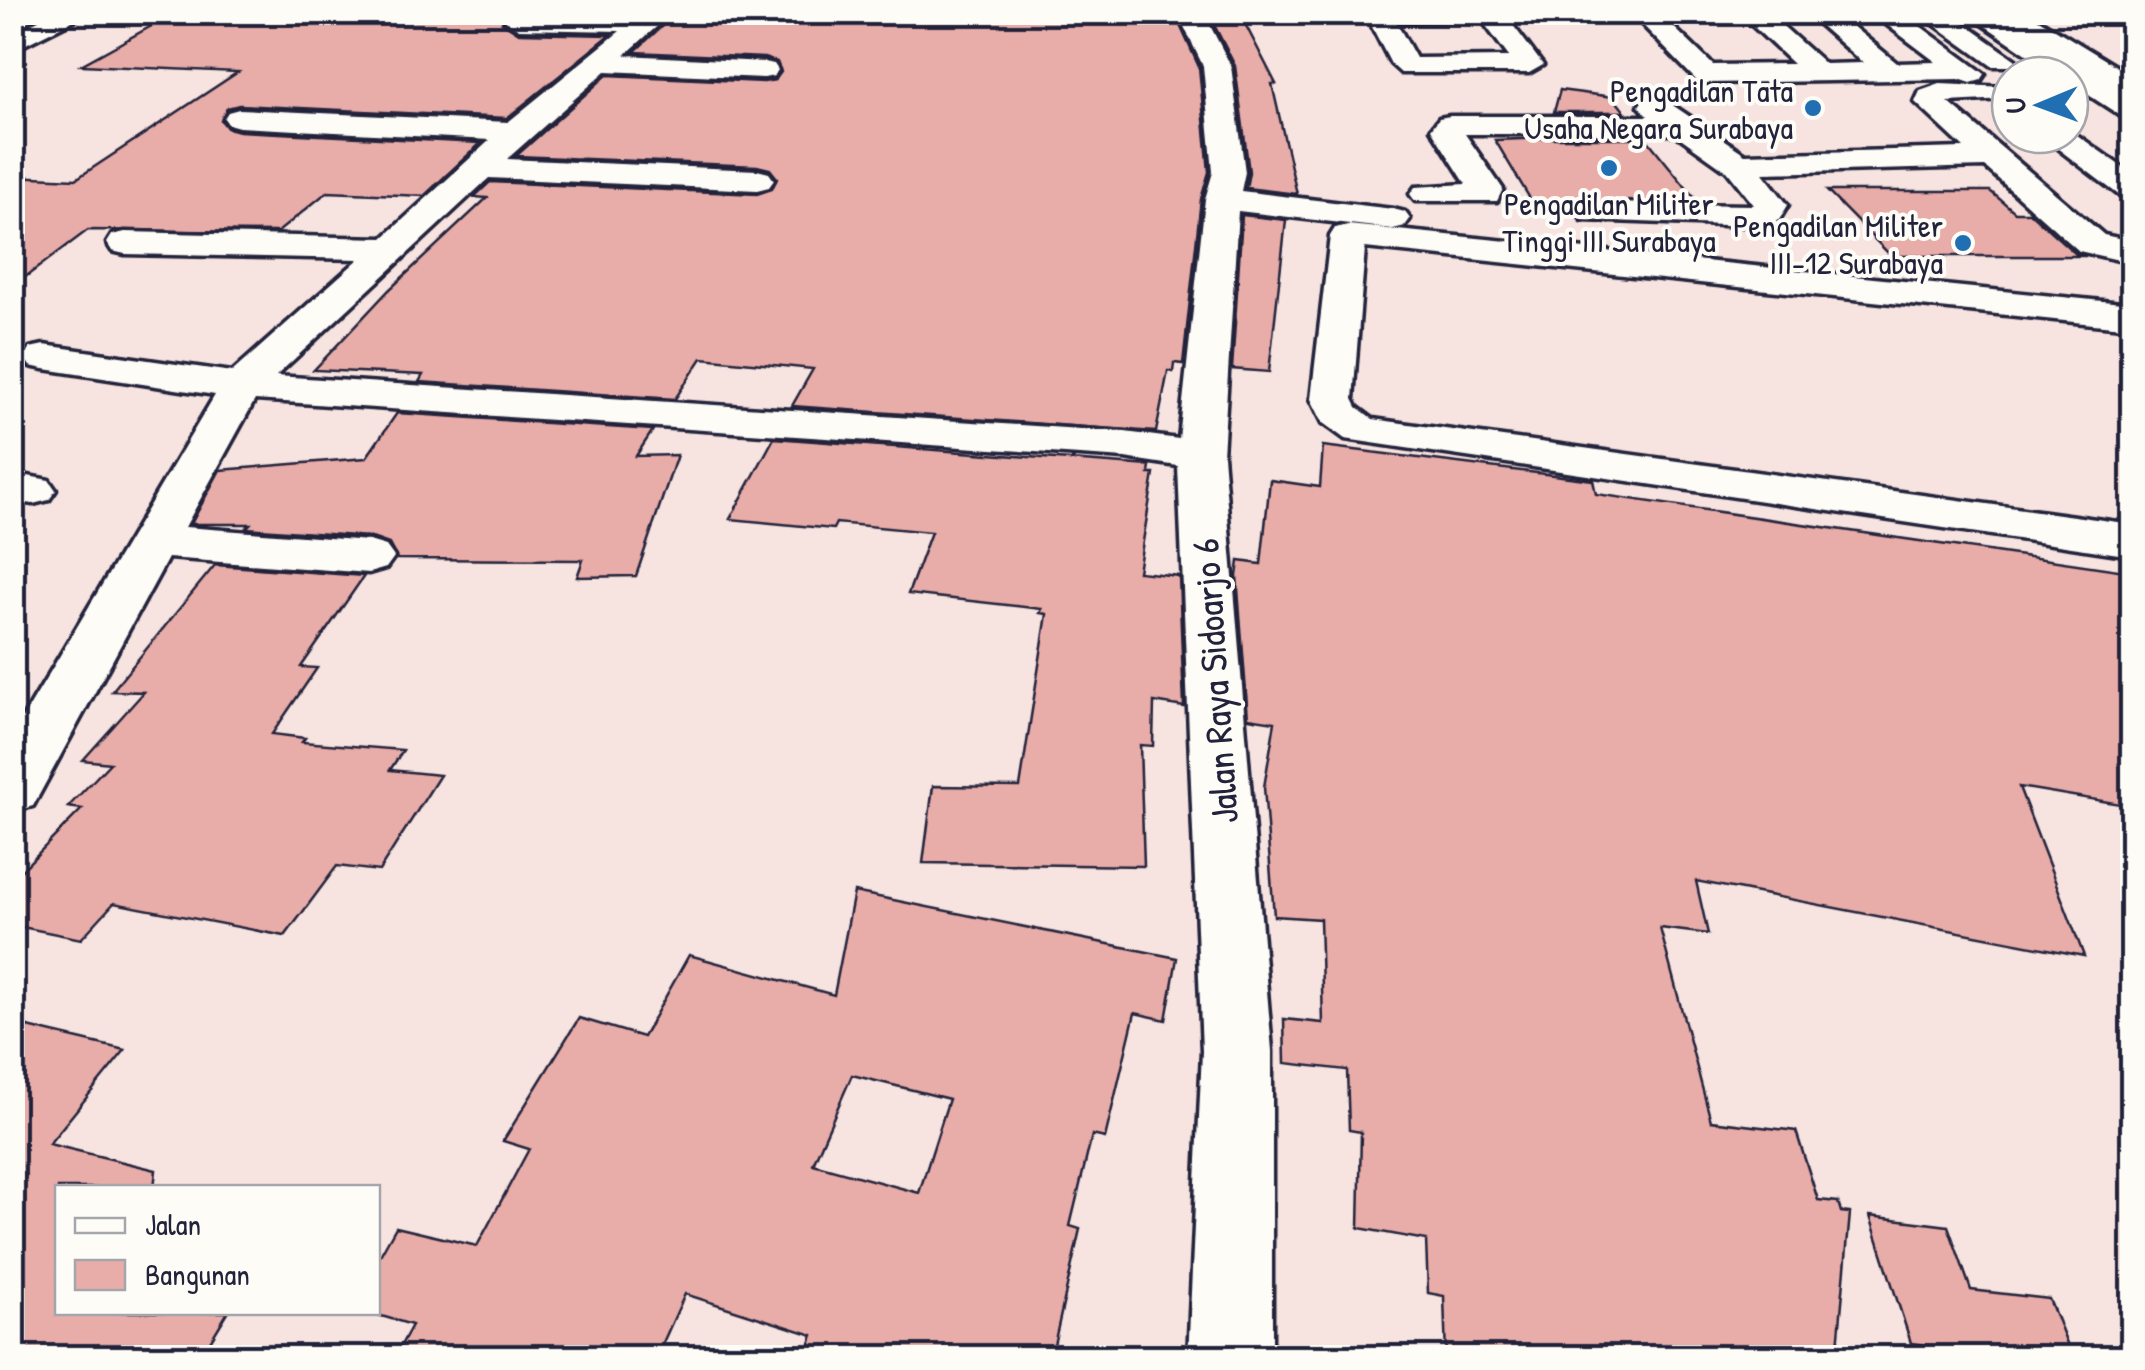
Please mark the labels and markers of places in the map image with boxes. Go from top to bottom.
place label: Pengadilan Tata Usaha Negara Surabaya [1524,69,1793,149]
marker: Pengadilan Tata Usaha Negara Surabaya [1802,97,1824,119]
marker: Pengadilan Militer Tinggi III Surabaya [1598,157,1620,179]
place label: Pengadilan Militer Tinggi III Surabaya [1502,182,1716,262]
place label: Pengadilan Militer III-12 Surabaya [1733,204,1943,284]
marker: Pengadilan Militer III-12 Surabaya [1952,232,1974,254]

